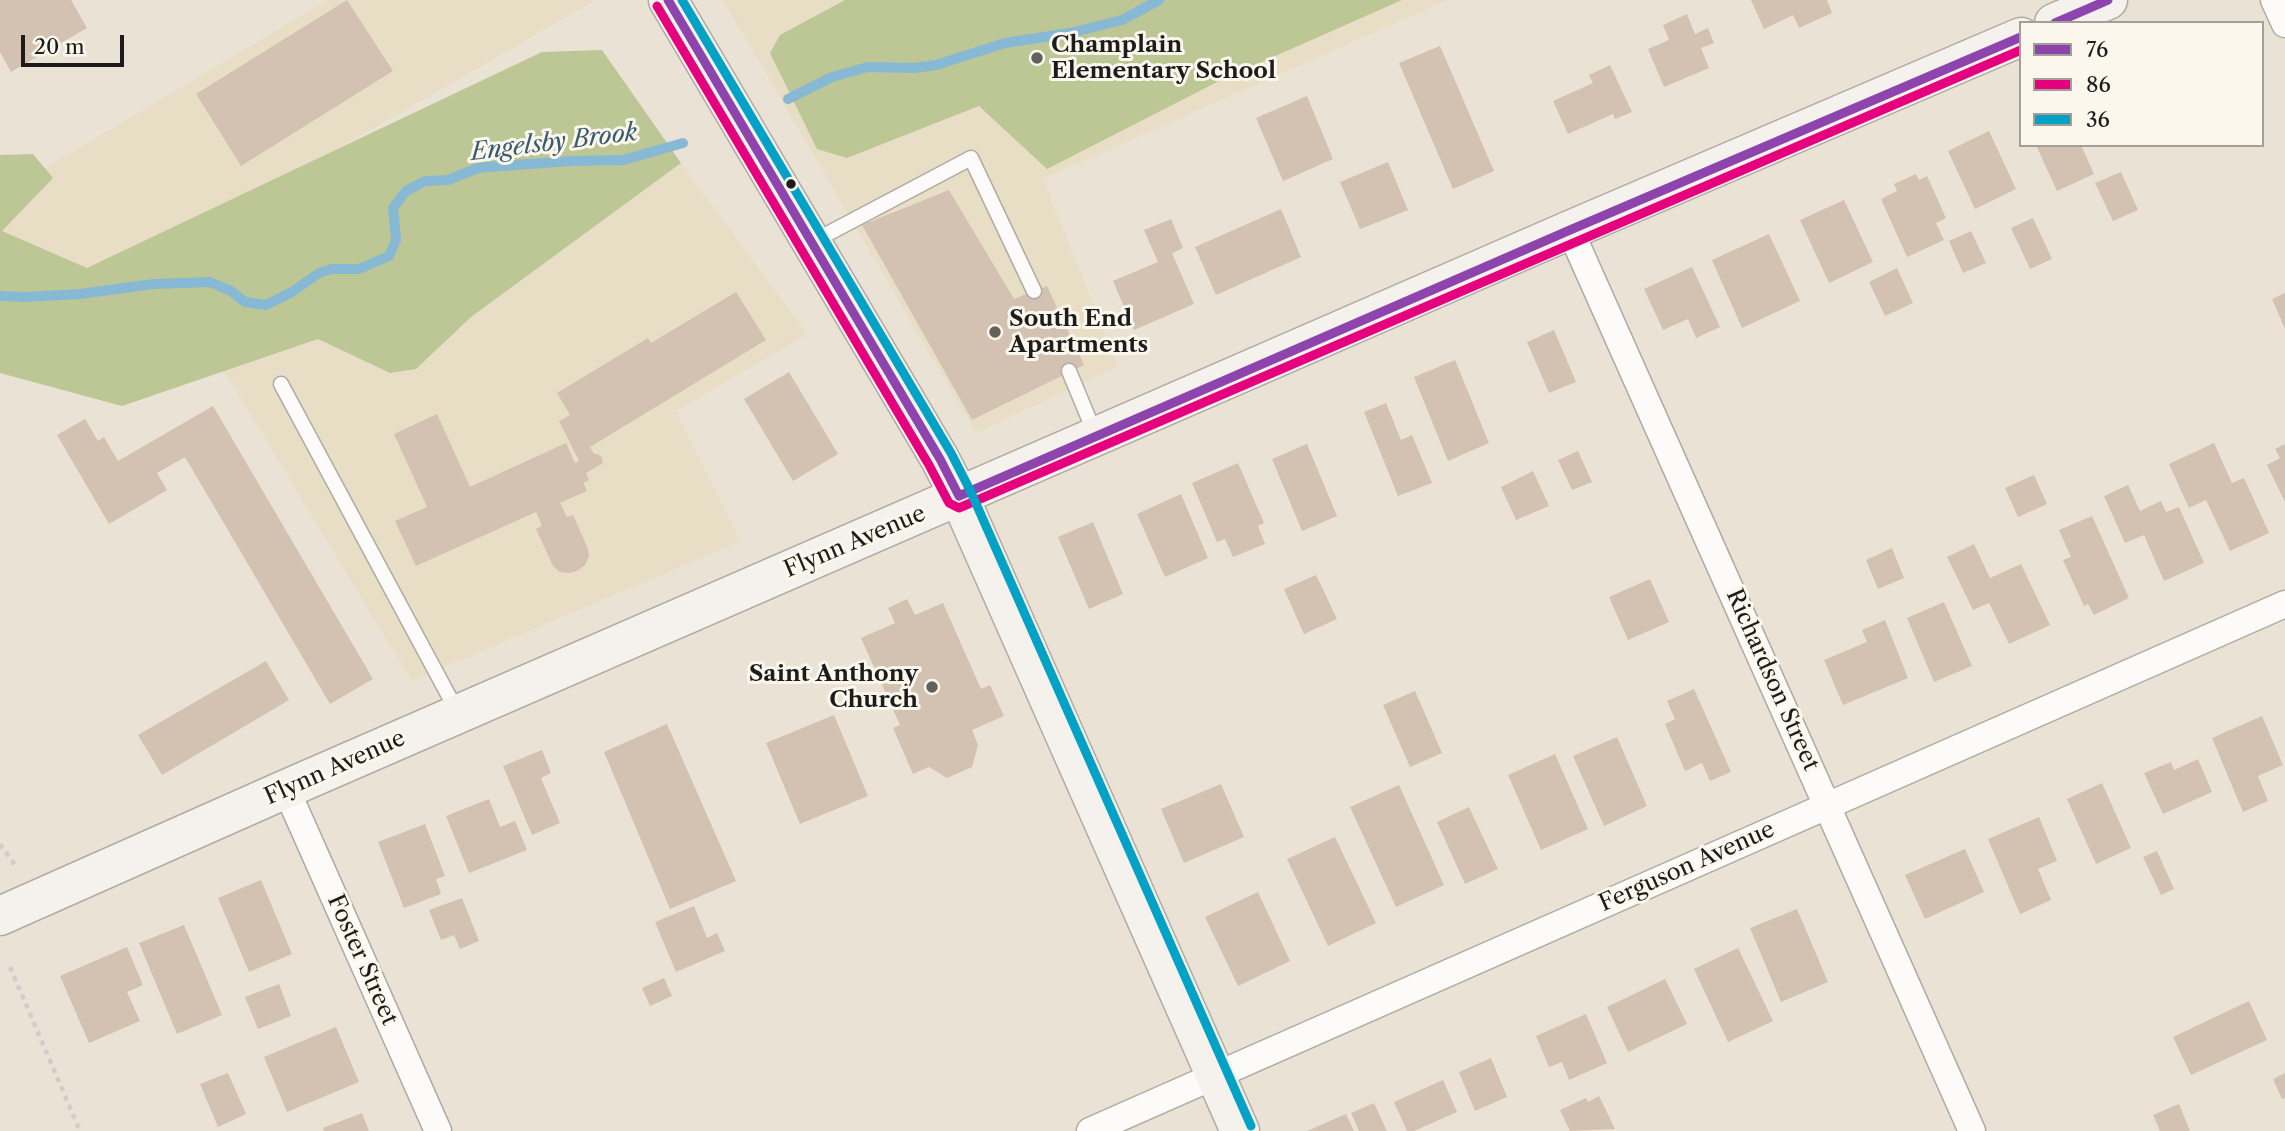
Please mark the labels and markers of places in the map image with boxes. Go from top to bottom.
place label: Champlain Elementary School [1051,31,1276,85]
marker: Champlain Elementary School [1029,50,1045,66]
unlabelled marker [784,177,798,191]
place label: South End Apartments [1009,305,1148,359]
marker: South End Apartments [987,324,1003,340]
place label: Saint Anthony Church [749,660,918,714]
marker: Saint Anthony Church [924,679,940,695]

